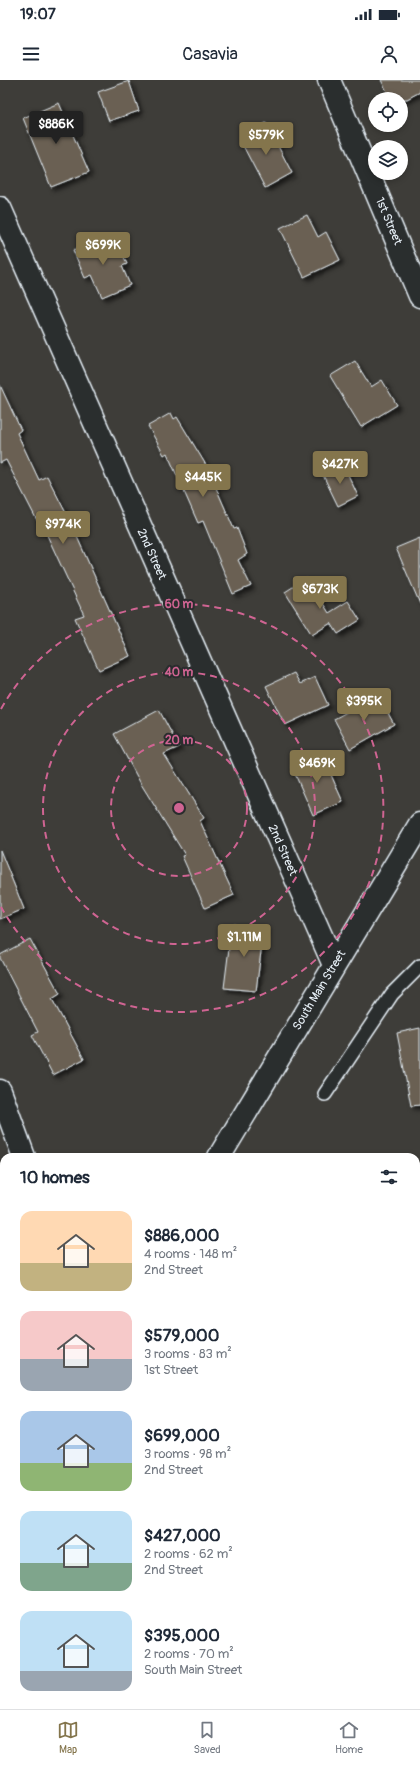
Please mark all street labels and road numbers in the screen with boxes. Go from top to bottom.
street label: 1st Street [372,195,405,247]
street label: 2nd Street [134,526,170,582]
street label: 2nd Street [265,822,301,878]
street label: South Main Street [290,947,349,1033]

